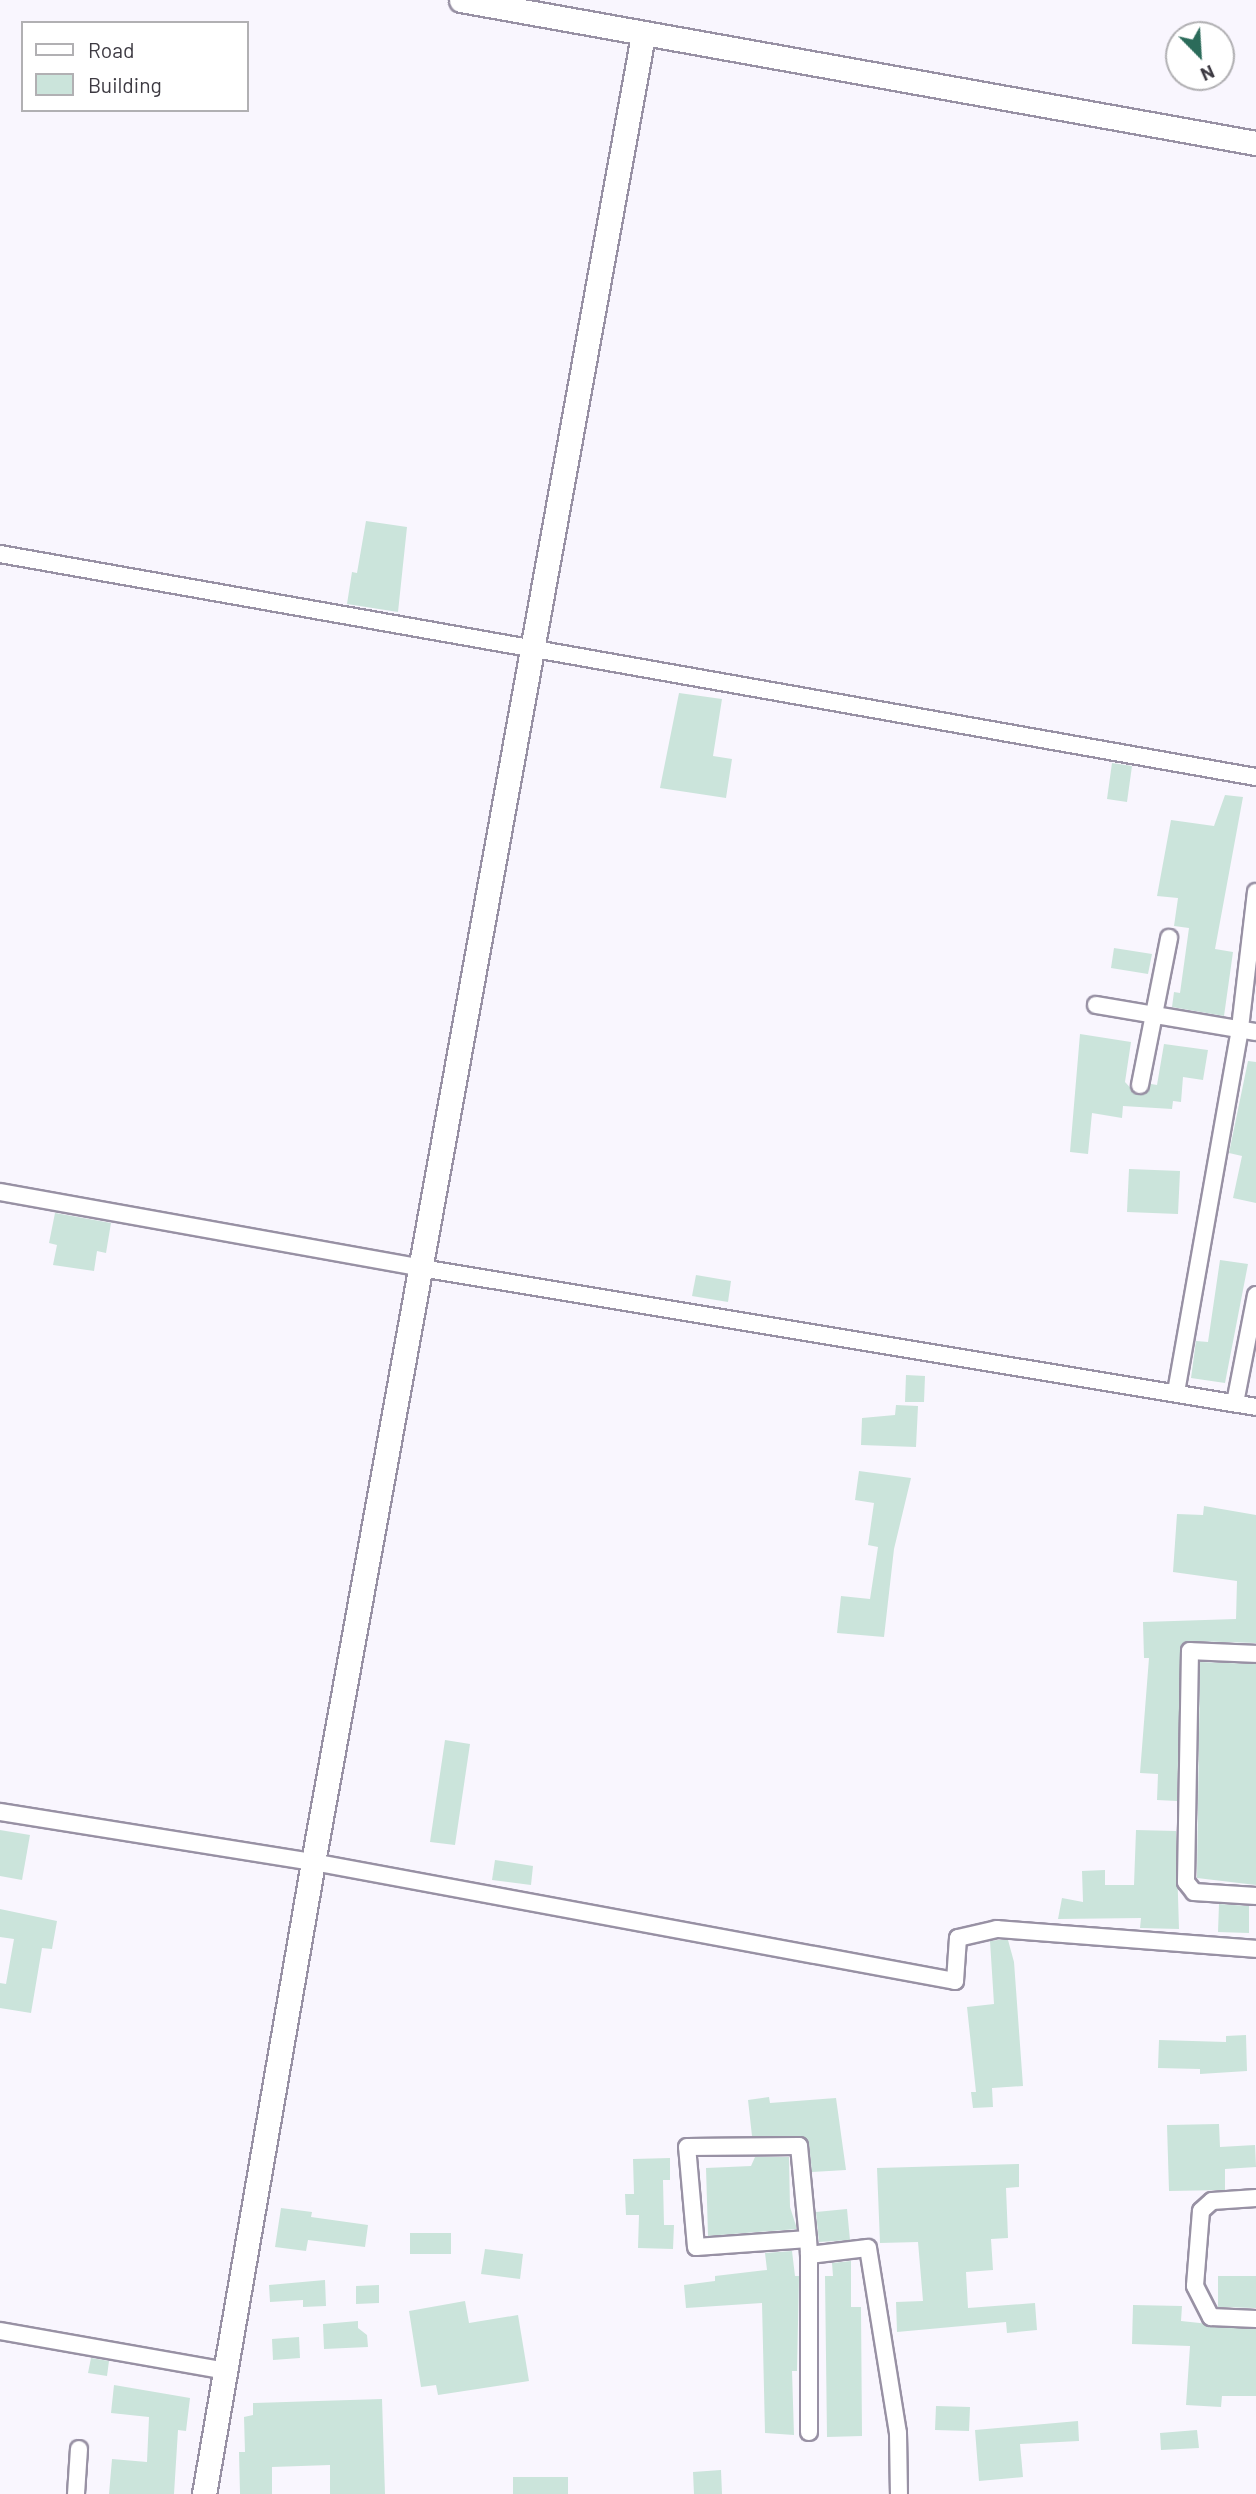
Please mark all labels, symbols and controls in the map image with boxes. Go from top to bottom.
legend [21,21,248,112]
north arrow [1165,21,1235,91]
text: Road [88,37,134,62]
text: N [1197,61,1218,87]
text: Building [88,72,162,97]

